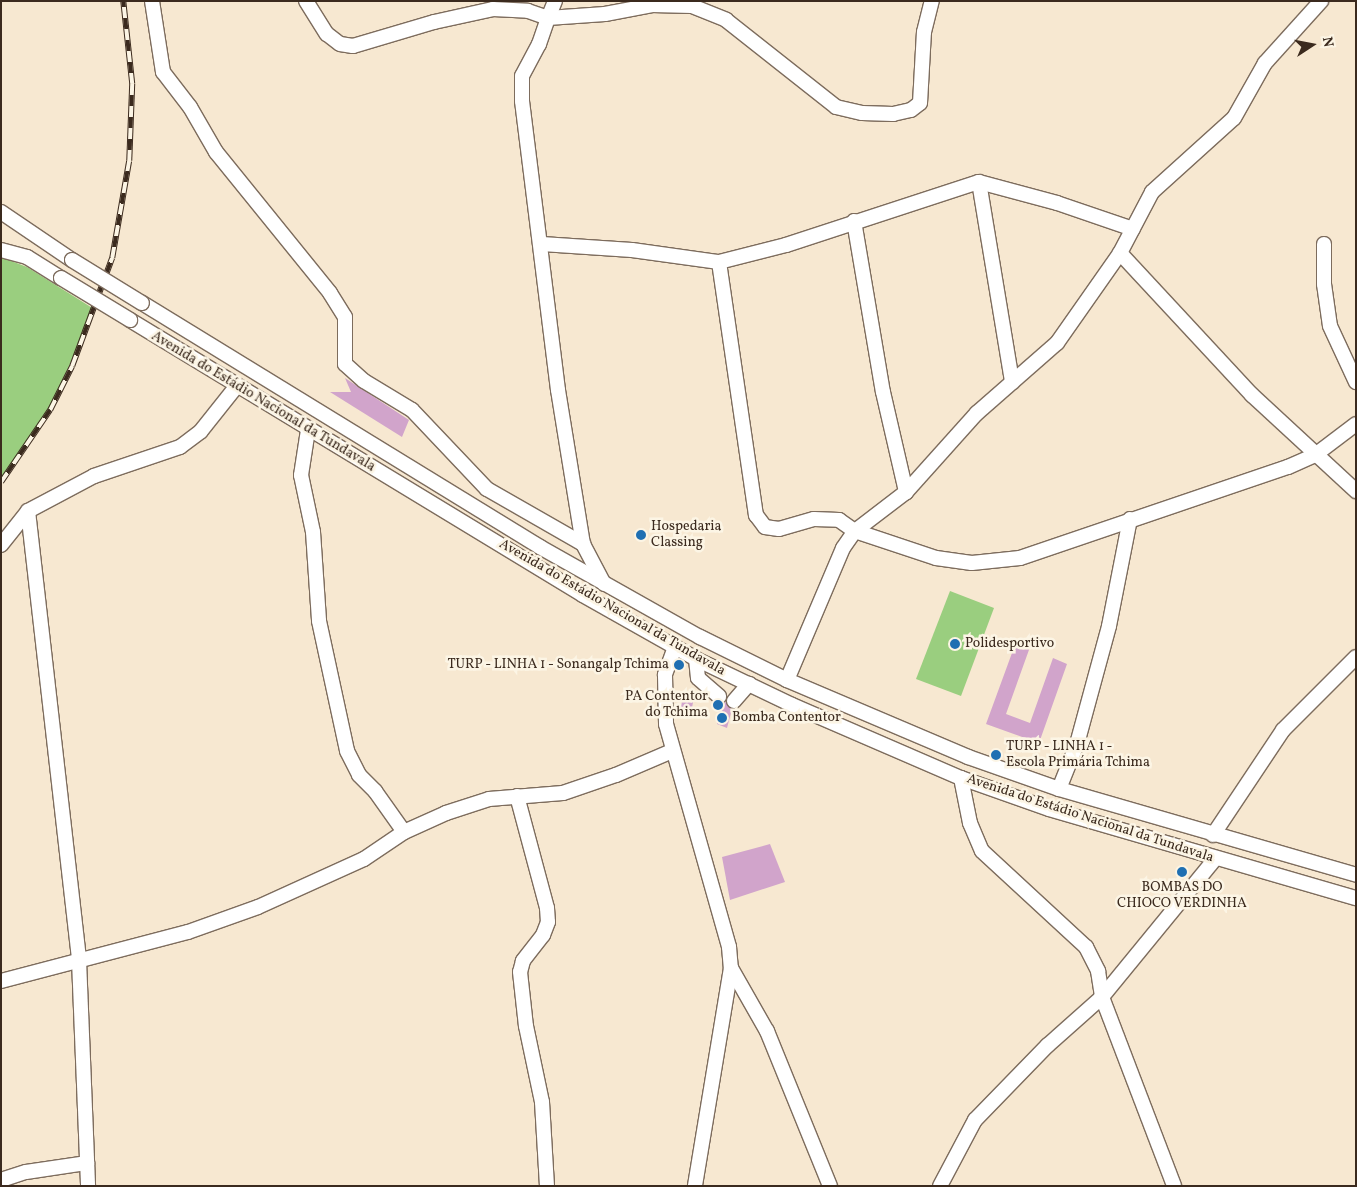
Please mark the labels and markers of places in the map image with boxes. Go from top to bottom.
place label: Hospedaria Classing [651,519,722,552]
marker: Hospedaria Classing [635,529,647,541]
place label: Polidesportivo [965,636,1054,652]
marker: Polidesportivo [949,638,961,650]
place label: TURP - LINHA 1 - Sonangalp Tchima [446,657,669,673]
marker: TURP - LINHA 1 - Sonangalp Tchima [673,659,685,671]
place label: PA Contentor do Tchima [625,689,708,722]
marker: PA Contentor do Tchima [712,699,724,711]
place label: Bomba Contentor [732,710,841,726]
marker: Bomba Contentor [716,712,728,724]
place label: TURP - LINHA 1 - Escola Primária Tchima [1006,739,1150,772]
marker: TURP - LINHA 1 - Escola Primária Tchima [990,749,1002,761]
marker: BOMBAS DO CHIOCO VERDINHA [1176,866,1188,878]
place label: BOMBAS DO CHIOCO VERDINHA [1117,880,1247,912]

